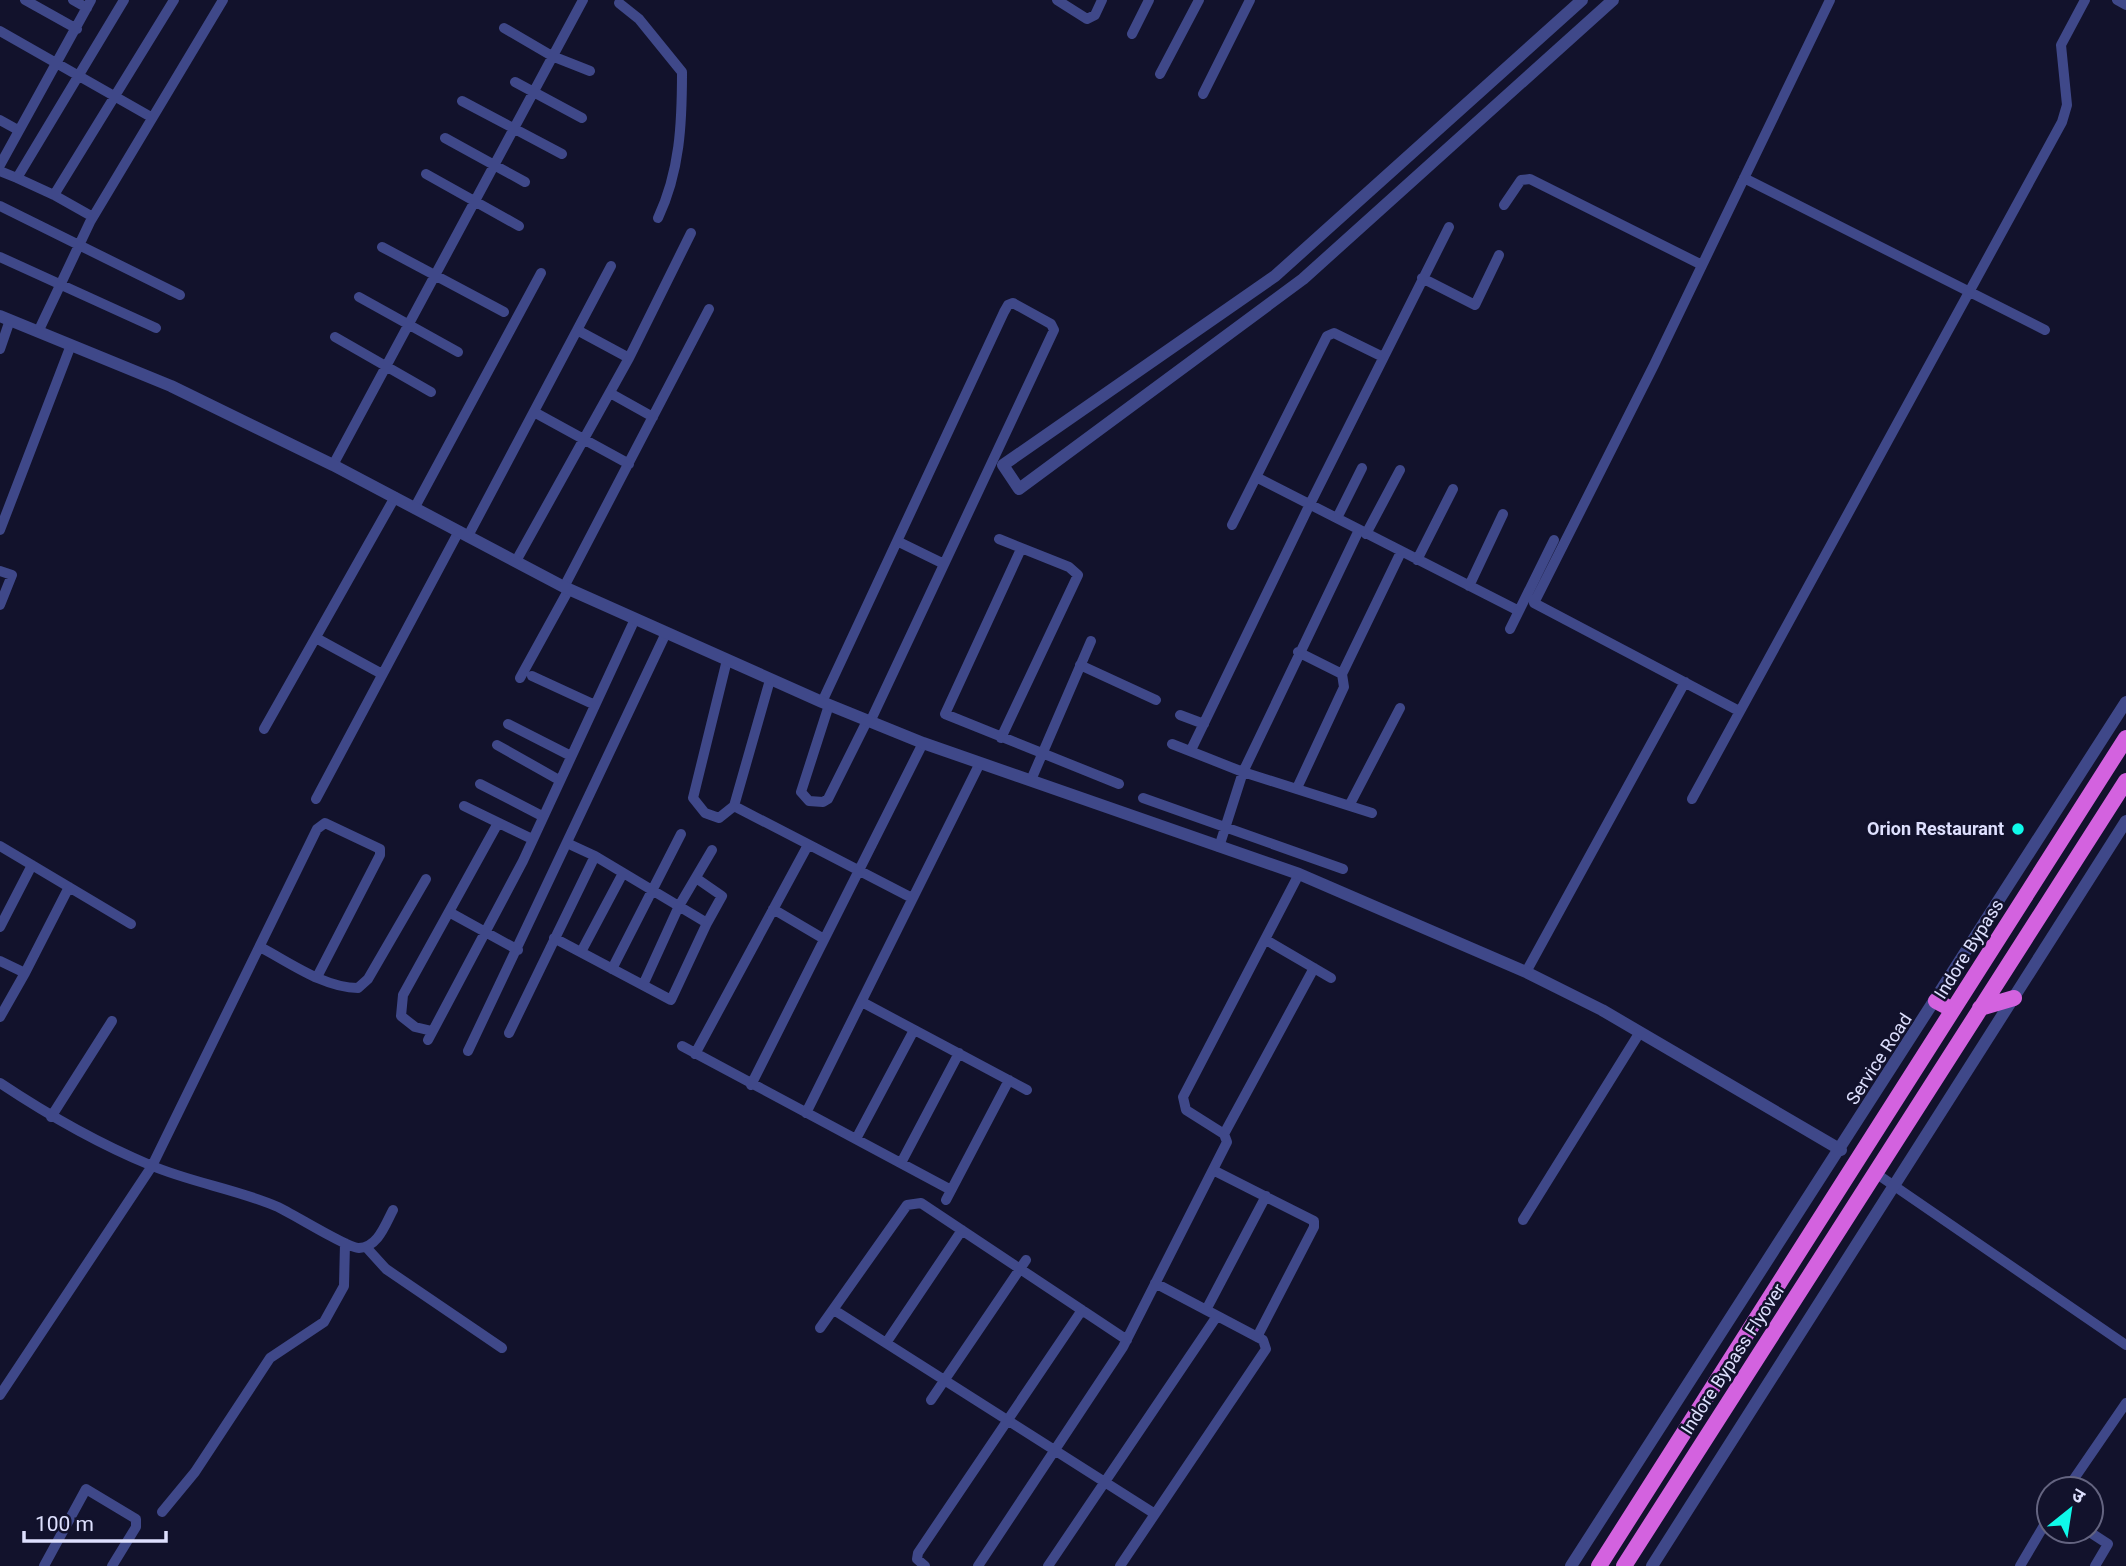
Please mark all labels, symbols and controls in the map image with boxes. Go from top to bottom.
place label: Orion Restaurant [1867,818,2004,839]
marker: Orion Restaurant [2010,821,2026,837]
street label: Indore Bypass [1930,895,2008,1002]
street label: Service Road [1841,1009,1916,1108]
street label: Indore Bypass Flyover [1676,1280,1789,1438]
north arrow [2035,1475,2105,1545]
text: उ [2068,1483,2090,1509]
scale bar [24,1500,166,1544]
text: 100 m [35,1512,94,1536]

